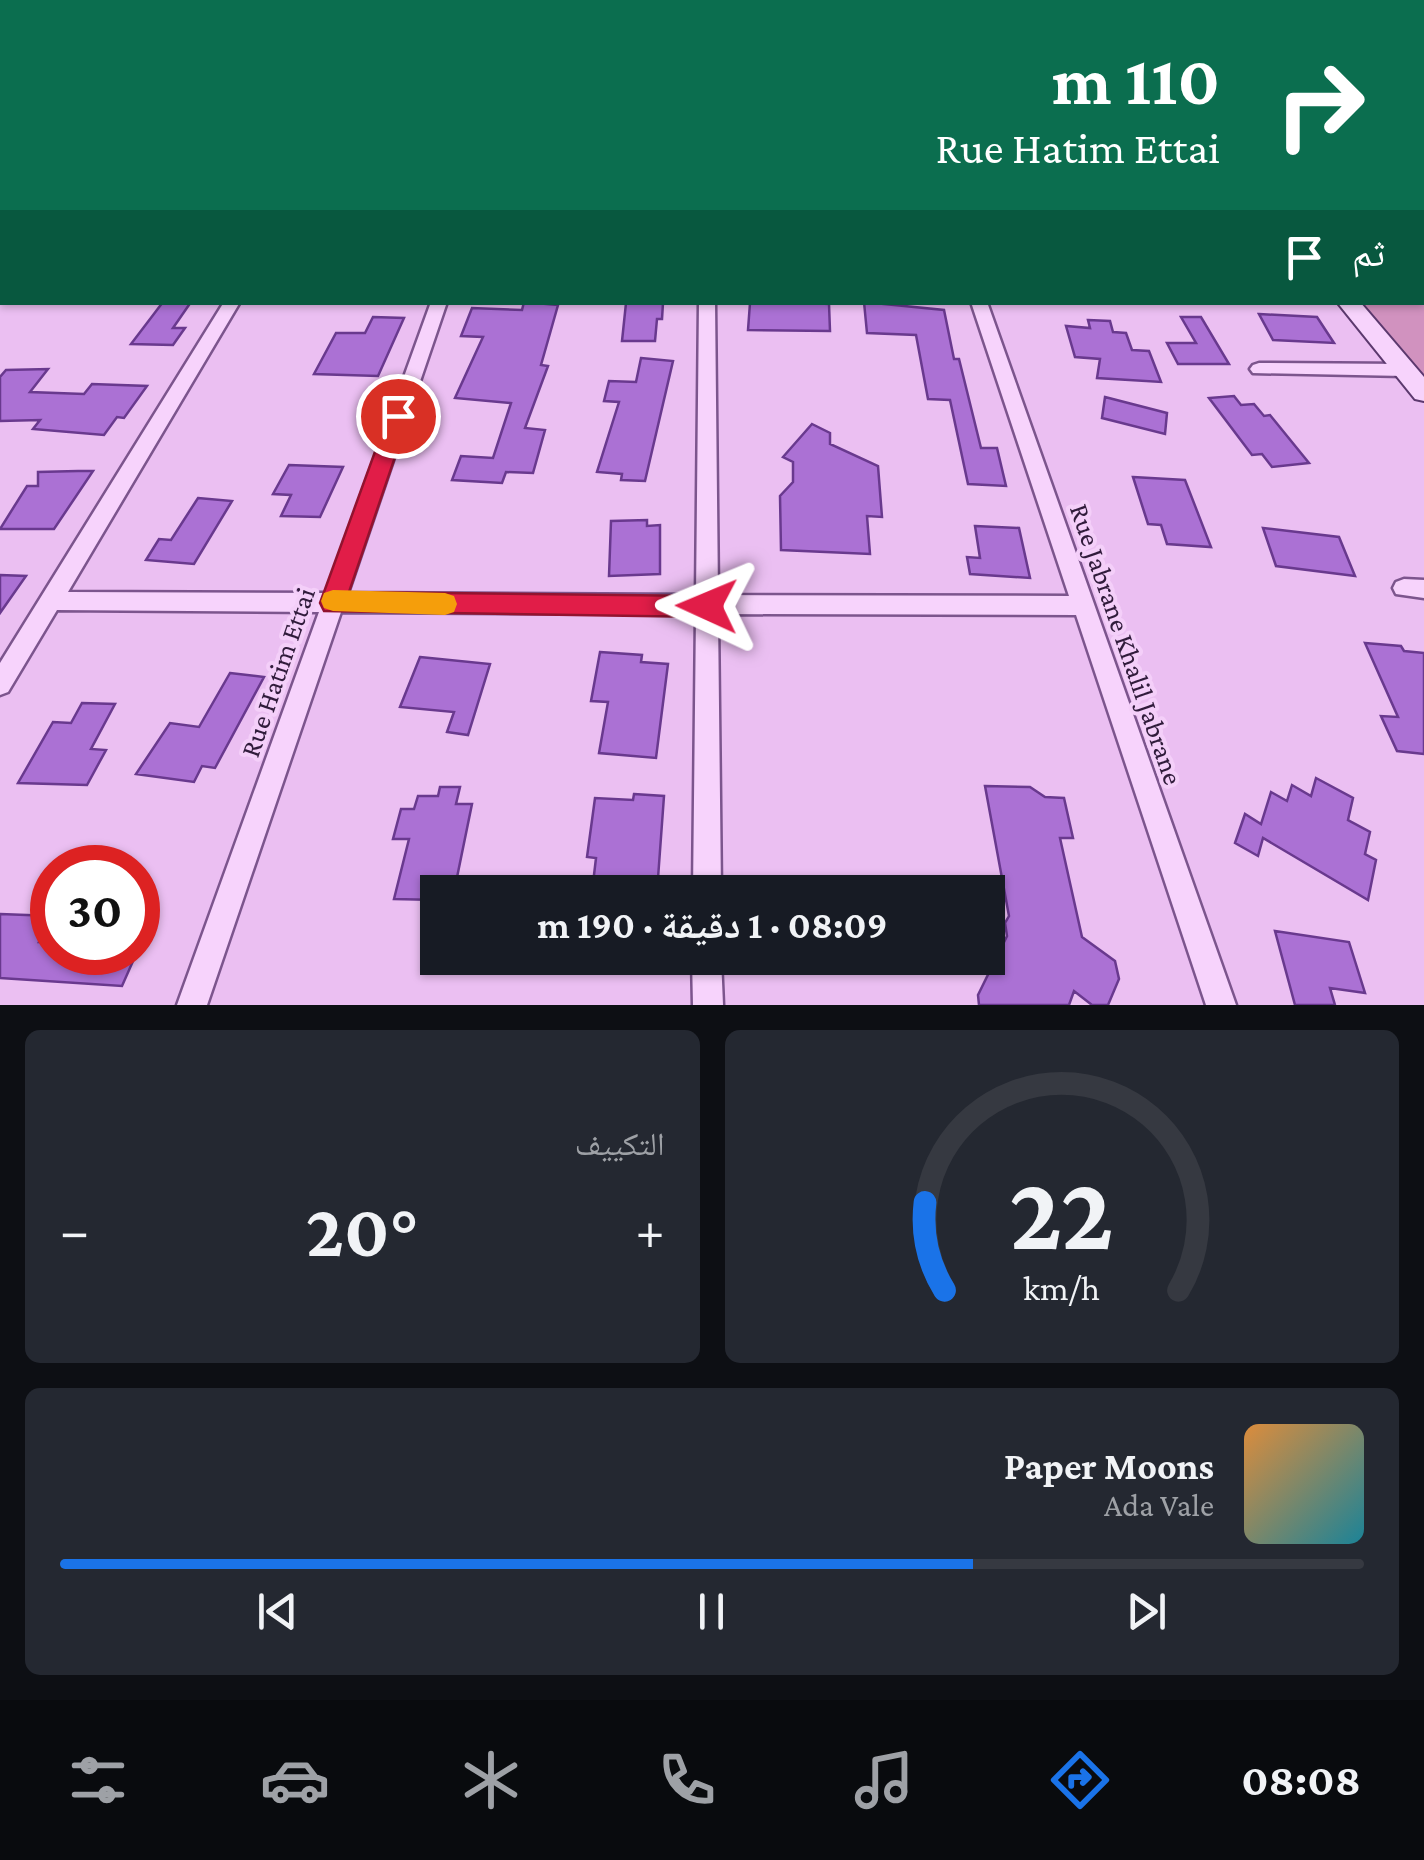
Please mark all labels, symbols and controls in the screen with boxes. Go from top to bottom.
icon: right [1255,40,1385,170]
text: 110 m [1052,41,1220,119]
text: Rue Hatim Ettai [936,123,1220,173]
icon: arrive [1277,230,1332,285]
text: ثم [1352,232,1385,274]
pin [356,374,441,459]
icon: arrive [371,389,426,444]
street label: Rue Jabrane Khalil Jabrane [1064,500,1189,789]
position arrow [655,554,759,658]
street label: Rue Hatim Ettai [234,583,321,761]
speed limit sign: 30 [30,845,160,975]
text: 08:09 · 1 دقيقة · 190 m [538,904,887,946]
text: التكييف [575,1126,665,1162]
text: 22 [1009,1155,1114,1270]
text: 20° [306,1189,419,1272]
text: − [60,1200,89,1261]
text: + [635,1200,664,1261]
text: km/h [1023,1268,1100,1308]
text: Paper Moons [1004,1445,1214,1487]
text: Ada Vale [1104,1487,1214,1523]
icon: previous [250,1584,305,1639]
icon: pause [684,1584,739,1639]
icon: next [1119,1584,1174,1639]
icon: filters [63,1745,133,1815]
icon: car [260,1745,330,1815]
icon: climate [456,1745,526,1815]
icon: phone [652,1745,722,1815]
icon: music [849,1745,919,1815]
icon: directions [1045,1745,1115,1815]
text: 08:08 [1241,1755,1361,1805]

